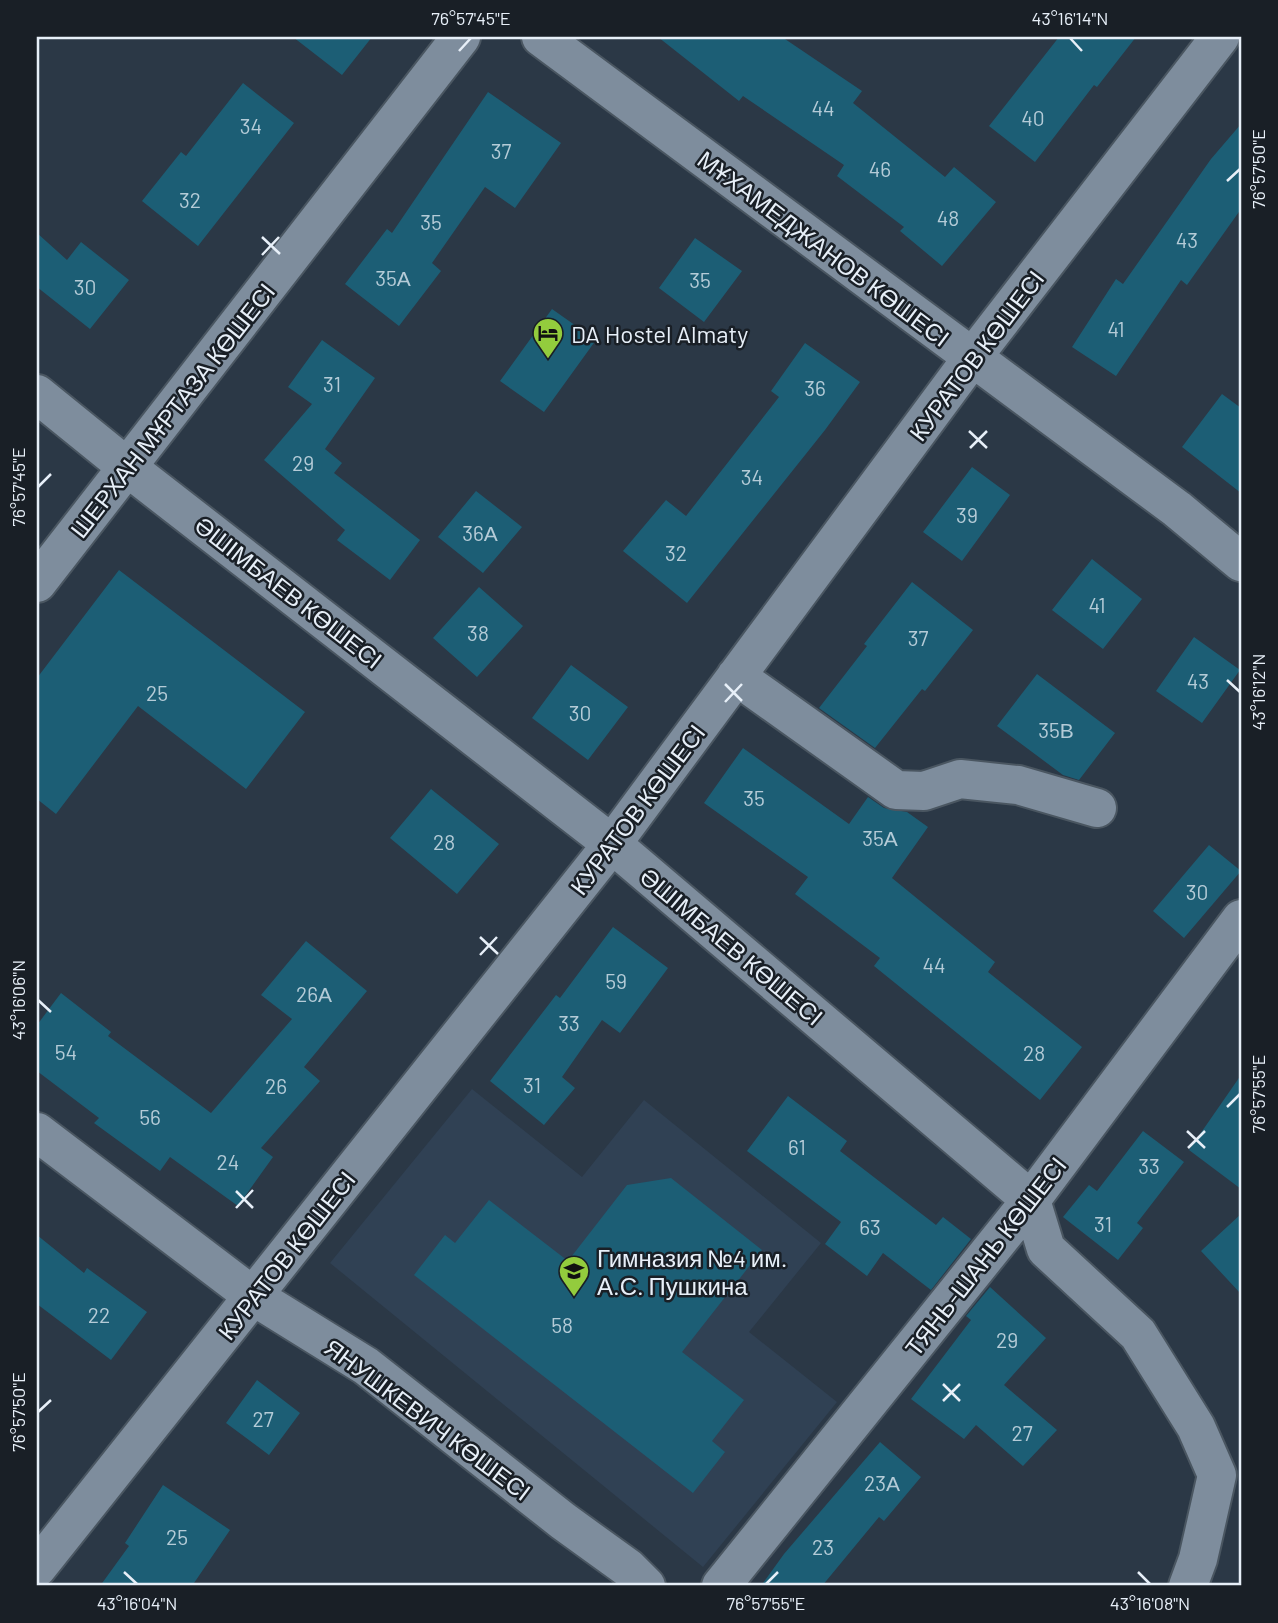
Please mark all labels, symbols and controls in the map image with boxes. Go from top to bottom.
text: 76°57'45"E [431,7,511,29]
text: 43°16'14"N [1032,7,1108,29]
house number: 44 [811,95,835,120]
house number: 40 [1021,105,1045,130]
house number: 34 [240,113,262,138]
text: 76°57'50"E [1247,129,1269,209]
house number: 37 [491,138,511,163]
street label: МҰХАМЕДЖАНОВ КӨШЕСІ [693,144,955,352]
house number: 46 [869,156,891,181]
house number: 32 [179,187,201,212]
house number: 48 [937,205,959,230]
house number: 35 [420,209,442,234]
house number: 43 [1176,227,1198,252]
street label: КУРАТОВ КӨШЕСІ [903,264,1049,446]
house number: 35А [375,265,411,290]
house number: 35 [689,267,711,292]
house number: 30 [74,274,96,299]
street label: ШЕРХАН МҰРТАЗА КӨШЕСІ [64,277,280,543]
hotel icon: DA Hostel Almaty [531,316,565,360]
house number: 41 [1108,316,1125,341]
place label: DA Hostel Almaty [571,319,748,348]
house number: 31 [323,371,341,396]
house number: 36 [804,375,826,400]
text: 76°57'45"E [7,447,29,527]
house number: 29 [292,450,314,475]
house number: 34 [741,464,763,489]
house number: 39 [956,502,978,527]
street label: ӘШІМБАЕВ КӨШЕСІ [190,510,388,674]
house number: 36А [462,520,498,545]
house number: 32 [665,540,687,565]
house number: 41 [1089,592,1106,617]
house number: 38 [467,620,489,645]
house number: 37 [908,625,928,650]
text: 43°16'12"N [1247,654,1269,730]
house number: 43 [1187,668,1209,693]
house number: 25 [146,680,168,705]
house number: 30 [569,700,591,725]
house number: 35В [1038,717,1074,742]
street label: КУРАТОВ КӨШЕСІ [564,718,710,900]
house number: 35 [743,785,765,810]
house number: 35А [862,825,898,850]
house number: 28 [433,829,455,854]
street label: ӘШІМБАЕВ КӨШЕСІ [635,861,829,1031]
house number: 30 [1186,879,1208,904]
house number: 44 [922,952,946,977]
text: 43°16'06"N [7,960,29,1040]
house number: 59 [605,968,627,993]
house number: 26А [296,981,332,1006]
house number: 33 [558,1010,580,1035]
house number: 54 [55,1039,77,1064]
house number: 28 [1023,1040,1045,1065]
text: 76°57'55"E [1247,1055,1269,1133]
house number: 31 [523,1072,541,1097]
house number: 26 [265,1073,287,1098]
house number: 56 [139,1104,161,1129]
house number: 61 [788,1134,806,1159]
house number: 24 [217,1149,239,1174]
street label: ТЯНЬ-ШАНЬ КӨШЕСІ [898,1151,1072,1361]
house number: 33 [1138,1153,1160,1178]
street label: КУРАТОВ КӨШЕСІ [211,1165,361,1345]
house number: 31 [1094,1211,1112,1236]
house number: 63 [859,1214,881,1239]
place label: Гимназия №4 им. А.С. Пушкина [597,1243,787,1300]
school or university icon: Гимназия №4 им. А.С. Пушкина [557,1254,591,1298]
house number: 22 [88,1302,110,1327]
house number: 58 [551,1312,573,1337]
house number: 29 [996,1327,1018,1352]
street label: ЯНУШКЕВИЧ КӨШЕСІ [319,1332,537,1506]
text: 76°57'50"E [7,1372,29,1452]
house number: 27 [252,1406,274,1431]
house number: 27 [1011,1420,1033,1445]
house number: 23А [864,1470,900,1495]
house number: 25 [166,1524,188,1549]
house number: 23 [812,1534,834,1559]
text: 43°16'04"N [97,1592,177,1614]
text: 76°57'55"E [727,1592,805,1614]
text: 43°16'08"N [1110,1592,1190,1614]

